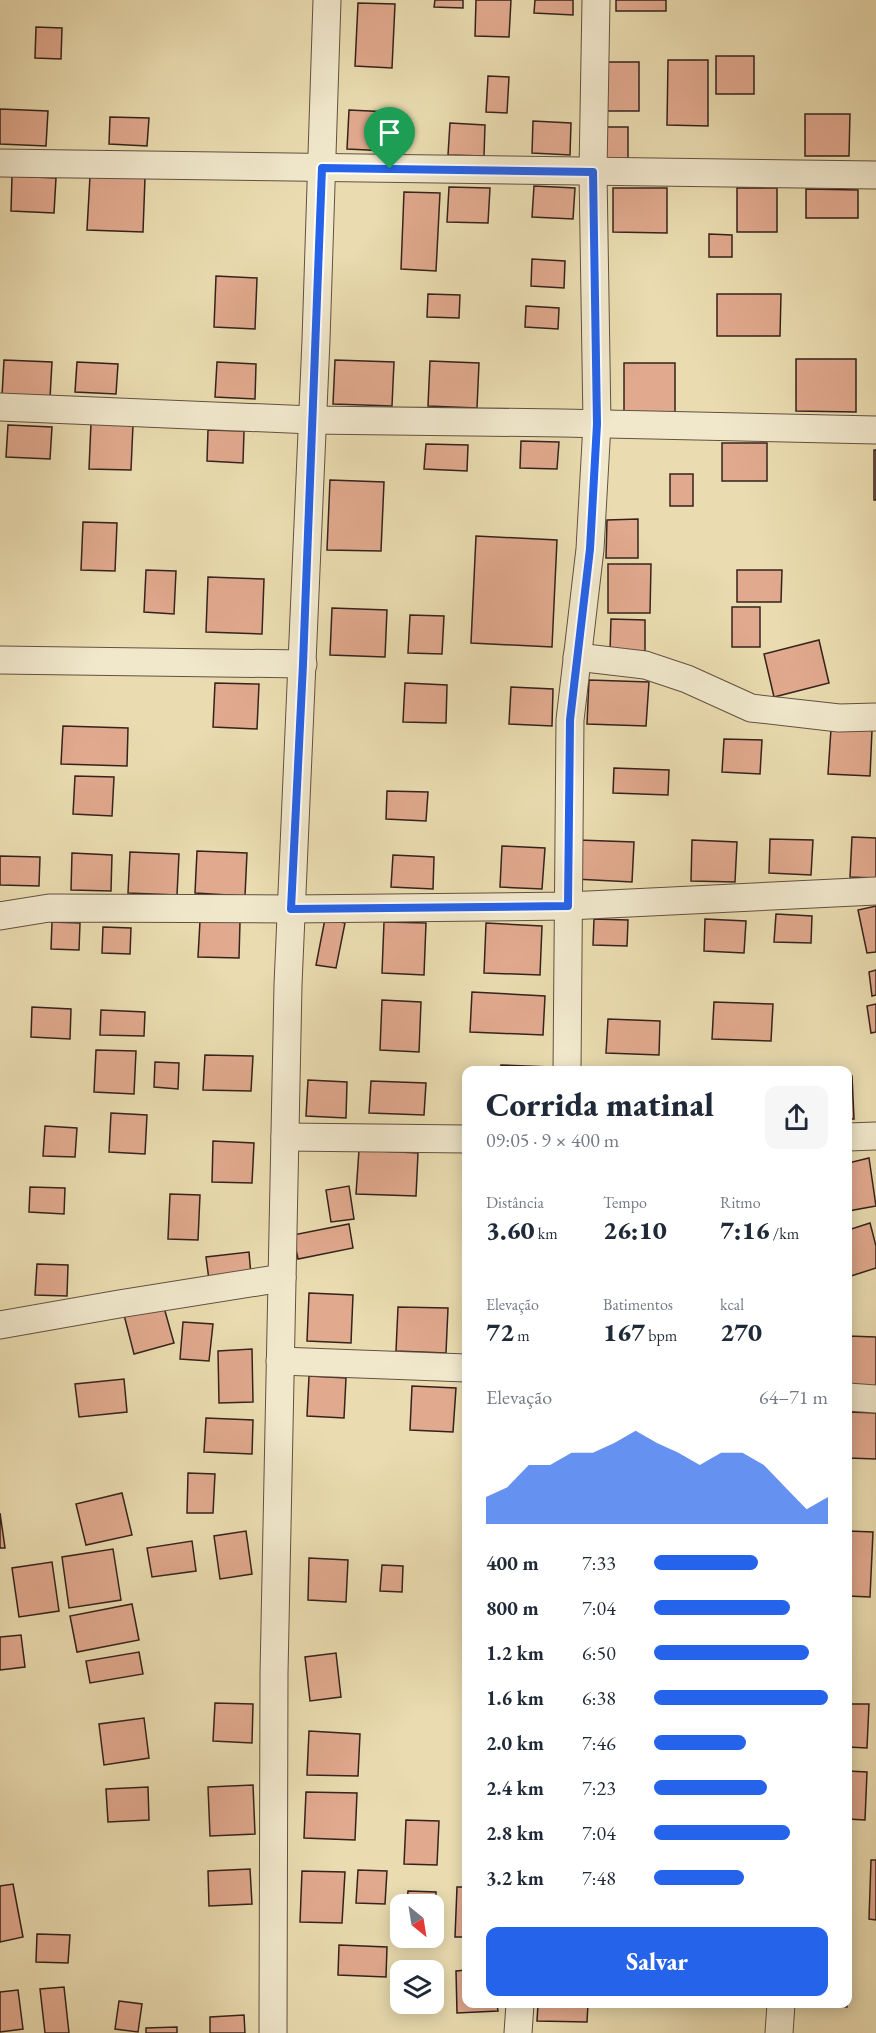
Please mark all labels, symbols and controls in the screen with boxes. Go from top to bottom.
pin [364,107,415,169]
icon: arrive [373,116,406,149]
text: Corrida matinal [486,1083,714,1126]
button: share [765,1086,828,1149]
text: 09:05 · 9 × 400 m [486,1127,619,1153]
text: Distância [486,1192,544,1213]
text: Tempo [603,1192,647,1213]
text: Ritmo [720,1192,761,1213]
text: 3.60 [486,1213,535,1247]
text: 26:10 [603,1213,667,1247]
text: 7:16 [720,1213,770,1247]
text: km [535,1223,558,1244]
text: /km [770,1223,799,1244]
text: Elevação [486,1294,539,1315]
text: Batimentos [603,1294,673,1315]
text: kcal [720,1294,744,1315]
text: 72 [486,1315,514,1349]
text: 167 [603,1315,645,1349]
text: 270 [720,1315,762,1349]
text: m [514,1325,530,1346]
text: bpm [645,1325,677,1346]
text: Elevação [486,1384,552,1410]
text: 64–71 m [759,1384,828,1410]
text: 400 m [486,1550,539,1576]
text: 7:33 [582,1550,616,1576]
text: 800 m [486,1595,539,1621]
text: 7:04 [582,1595,616,1621]
text: 1.2 km [486,1640,544,1666]
text: 6:50 [582,1640,616,1666]
text: 1.6 km [486,1685,544,1711]
text: 6:38 [582,1685,616,1711]
text: 2.0 km [486,1730,544,1756]
text: 7:46 [582,1730,616,1756]
text: 2.4 km [486,1775,544,1801]
text: 7:23 [582,1775,616,1801]
text: 2.8 km [486,1820,544,1846]
text: 7:04 [582,1820,616,1846]
text: 3.2 km [486,1865,544,1891]
text: 7:48 [582,1865,616,1891]
north arrow [390,1894,444,1948]
map controls [390,1894,444,2014]
button: Salvar [486,1927,828,1996]
button: layers [390,1960,444,2014]

